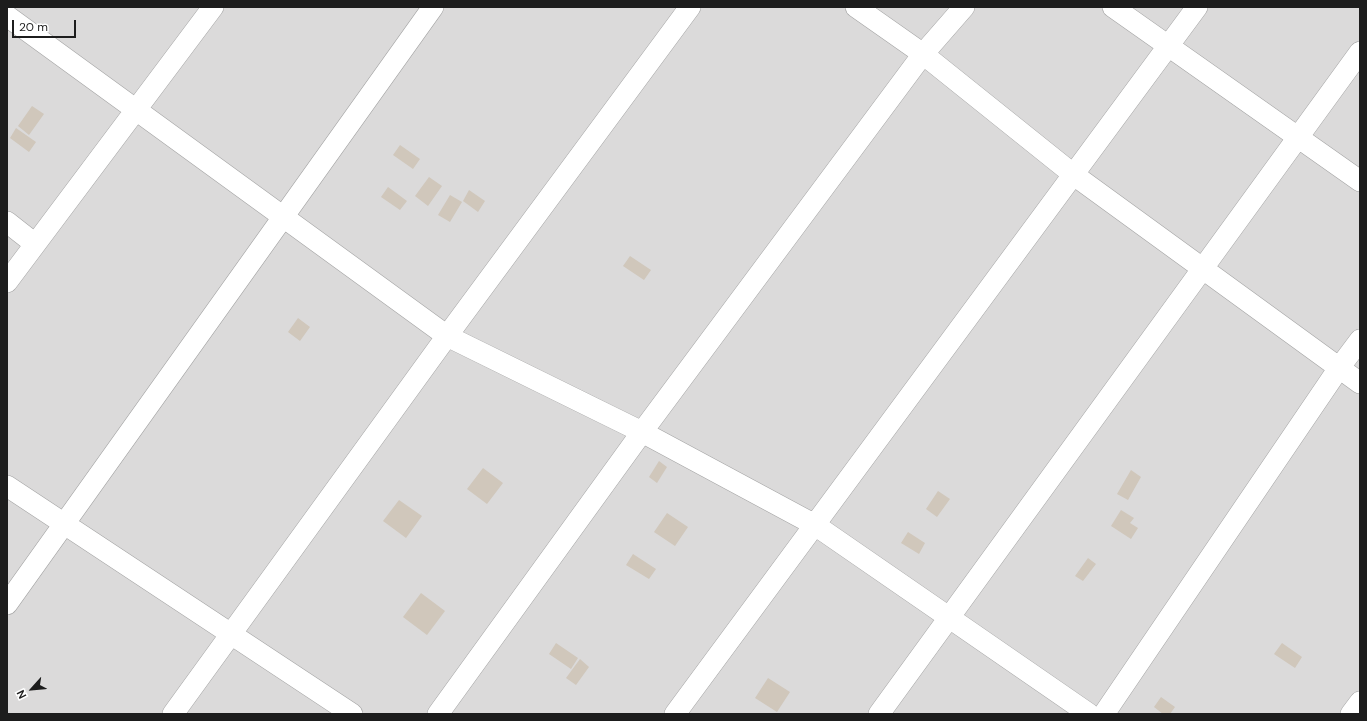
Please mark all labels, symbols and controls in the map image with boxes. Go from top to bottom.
scale bar [14,12,78,38]
text: 20 m [19,19,48,35]
north arrow [12,669,52,709]
text: N [13,688,29,701]

